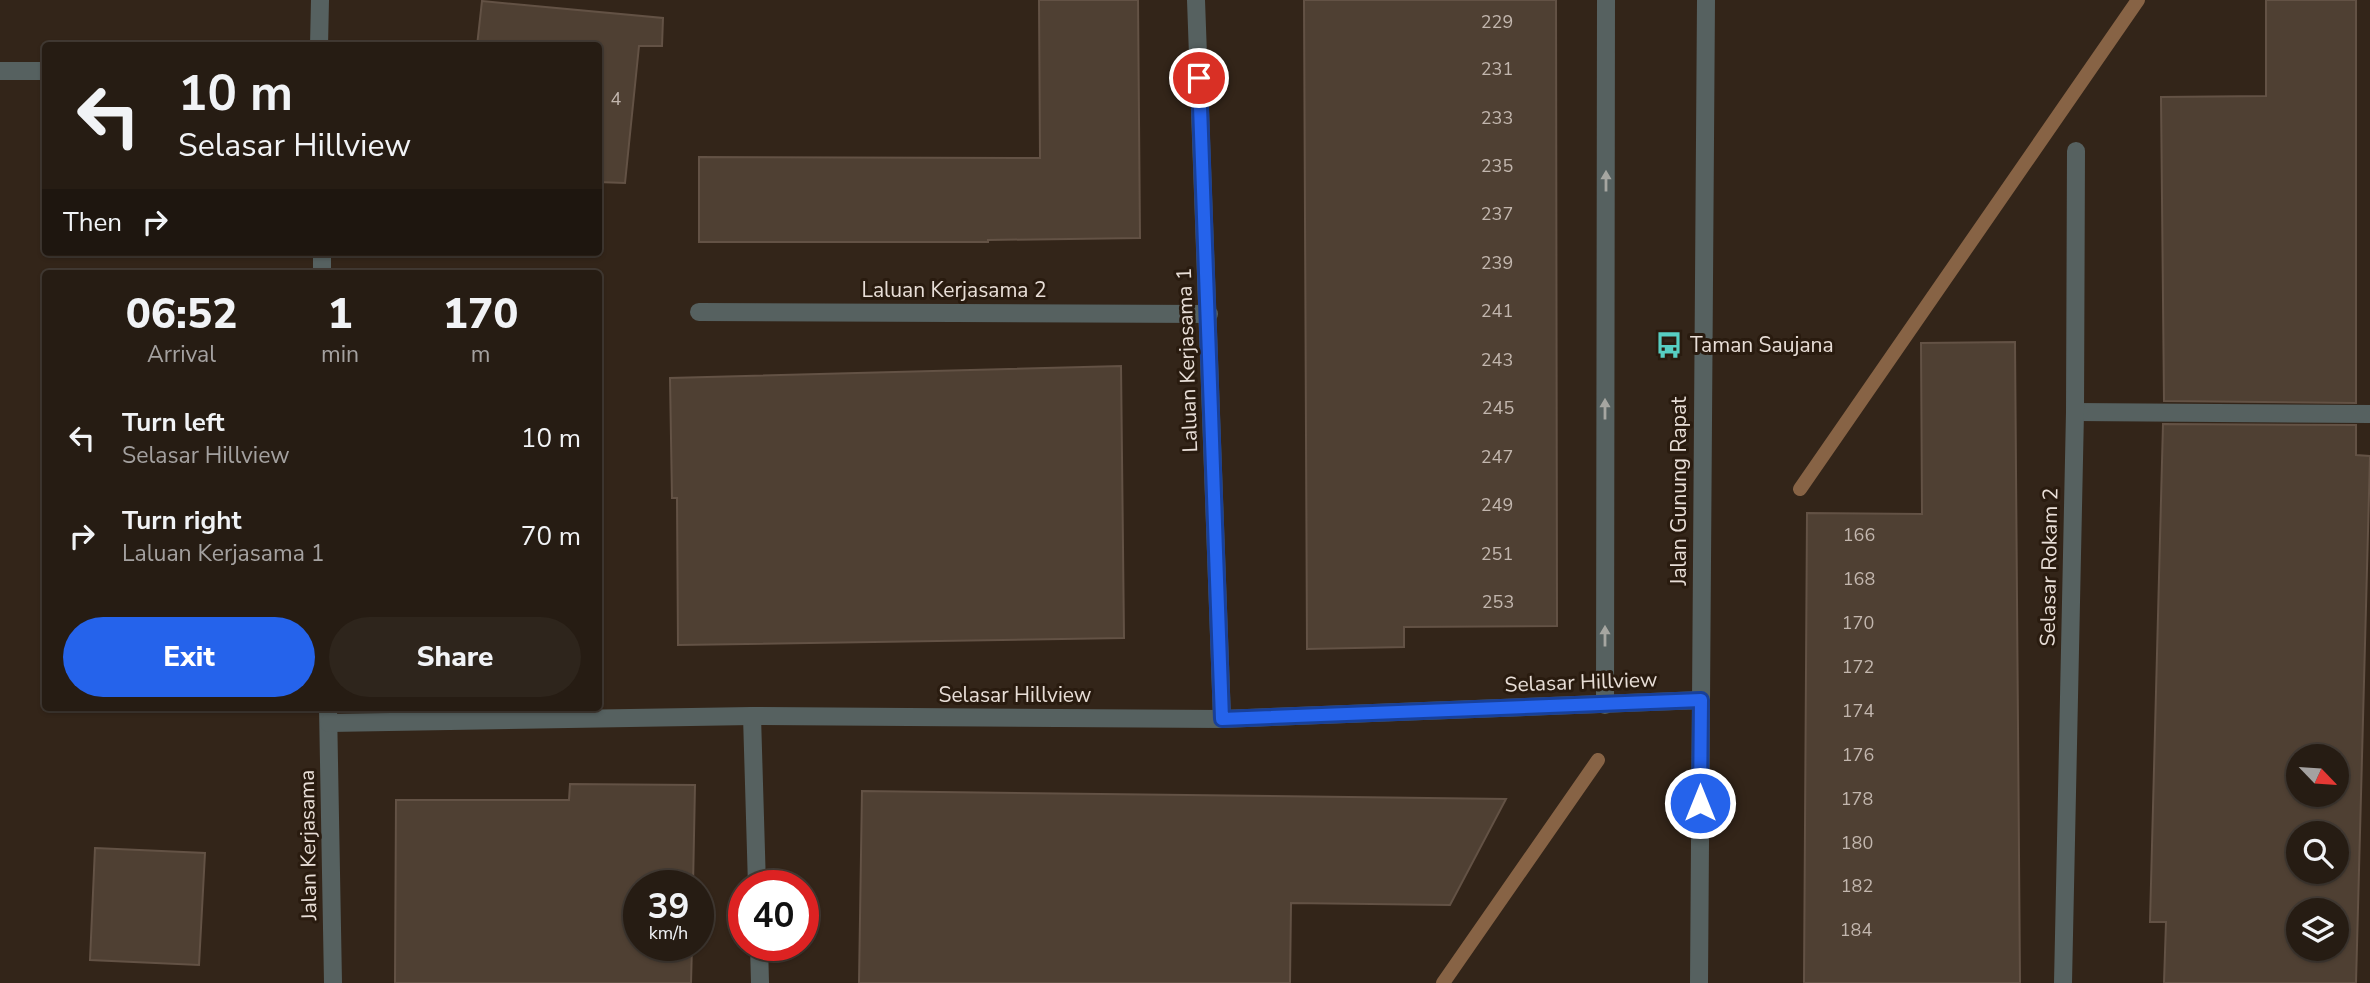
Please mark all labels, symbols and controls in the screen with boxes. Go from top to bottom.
house number: 229 [1481,10,1513,34]
pin [1169,48,1229,108]
house number: 231 [1481,57,1513,81]
icon: arrive [1180,59,1218,97]
text: 10 m [178,60,293,127]
icon: left [63,70,154,161]
house number: 4 [611,87,622,111]
house number: 233 [1481,106,1513,130]
text: Selasar Hillview [178,124,411,167]
house number: 235 [1481,154,1513,178]
one-way arrow [1600,170,1612,192]
house number: 237 [1481,202,1513,226]
icon: right [136,203,174,241]
text: Then [63,205,122,240]
house number: 239 [1481,251,1513,275]
street label: Laluan Kerjasama 1 [1170,267,1204,453]
street label: Laluan Kerjasama 2 [862,276,1046,304]
text: 06:52 [126,286,237,343]
text: 1 [327,286,353,343]
text: 170 [443,286,518,343]
house number: 241 [1481,299,1513,323]
bus stop icon: Taman Saujana [1654,330,1684,360]
place label: Taman Saujana [1690,331,1834,359]
text: Arrival [147,339,216,370]
text: min [321,339,359,370]
text: m [471,339,490,370]
house number: 243 [1481,348,1513,372]
house number: 245 [1482,396,1514,420]
street label: Jalan Gunung Rapat [1665,396,1693,586]
one-way arrow [1599,398,1611,420]
text: Turn left [122,405,225,440]
icon: left [63,419,101,457]
text: 10 m [521,421,581,456]
text: Selasar Hillview [122,440,290,471]
house number: 247 [1481,445,1513,469]
street label: Selasar Rokam 2 [2034,487,2064,647]
house number: 249 [1481,493,1513,517]
text: Turn right [122,503,241,538]
icon: right [63,517,101,555]
text: 70 m [521,519,581,554]
house number: 166 [1843,523,1875,547]
text: Laluan Kerjasama 1 [122,538,325,569]
house number: 251 [1481,542,1513,566]
house number: 168 [1843,567,1875,591]
house number: 253 [1482,590,1514,614]
house number: 170 [1842,611,1874,635]
button: Exit [63,617,315,697]
button: Share [329,617,581,697]
one-way arrow [1599,625,1611,647]
house number: 172 [1842,655,1874,679]
street label: Selasar Hillview [1504,665,1658,699]
street label: Selasar Hillview [938,681,1092,709]
house number: 174 [1842,699,1874,723]
house number: 176 [1842,743,1874,767]
north arrow [2286,744,2348,807]
map controls [2286,744,2349,961]
position arrow [1663,766,1737,840]
street label: Jalan Kerjasama [293,769,323,922]
house number: 178 [1841,787,1873,811]
button: search [2286,821,2349,884]
house number: 180 [1841,831,1873,855]
speed limit sign: 40 [728,870,819,961]
house number: 182 [1841,874,1873,898]
text: 39 [647,883,690,930]
button: layers [2286,898,2349,961]
house number: 184 [1840,918,1872,942]
text: km/h [649,921,688,945]

